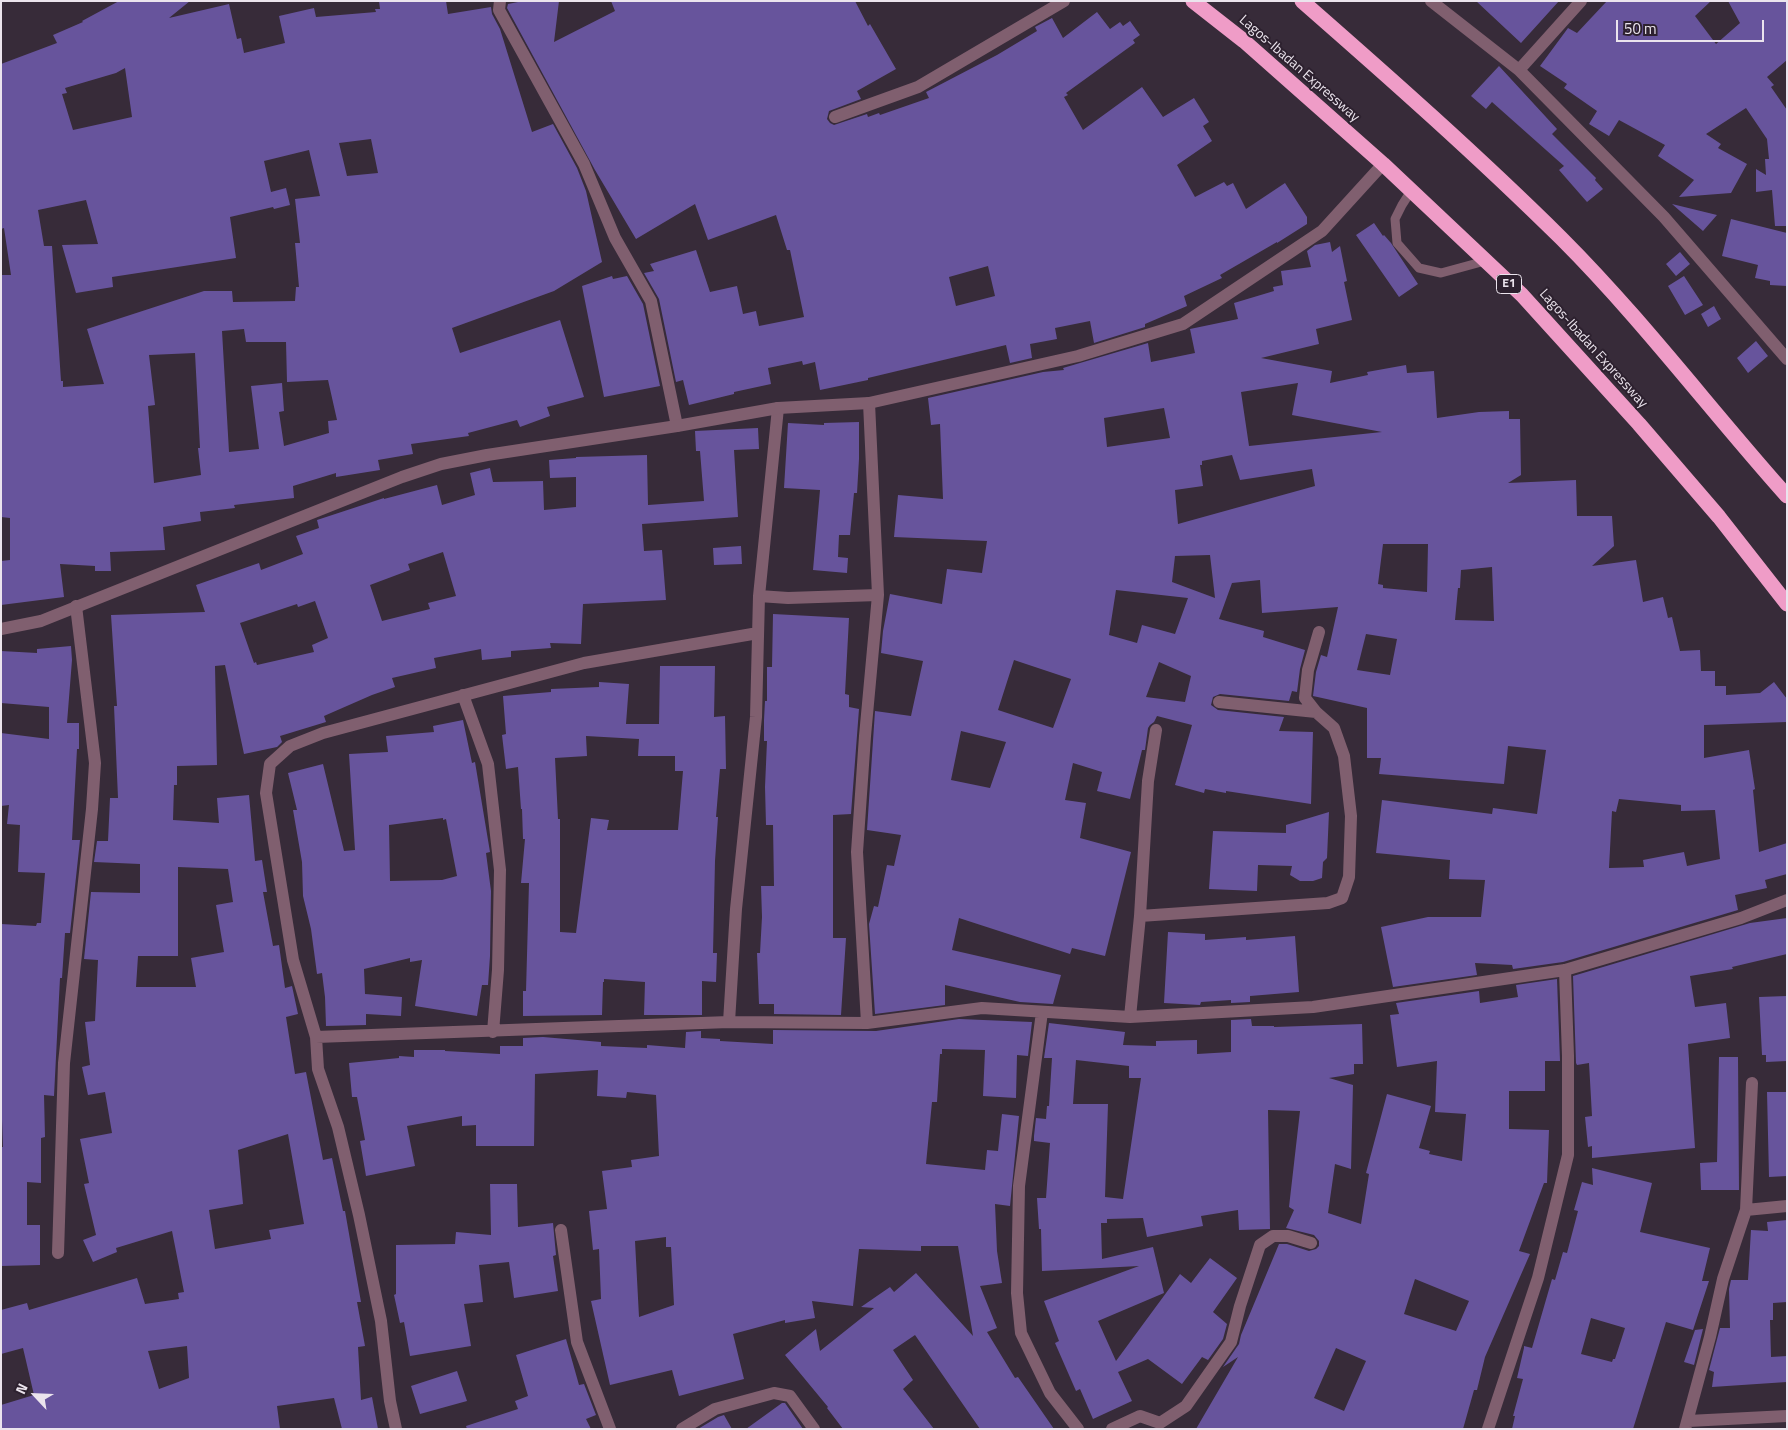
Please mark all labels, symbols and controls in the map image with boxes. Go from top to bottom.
scale bar [1618,10,1766,42]
street label: Lagos-Ibadan Expressway [1235,12,1363,126]
text: 50 m [1624,17,1657,40]
road number: E1 [1496,274,1522,294]
street label: Lagos-Ibadan Expressway [1535,286,1651,412]
north arrow [10,1370,60,1420]
text: N [9,1380,33,1397]

